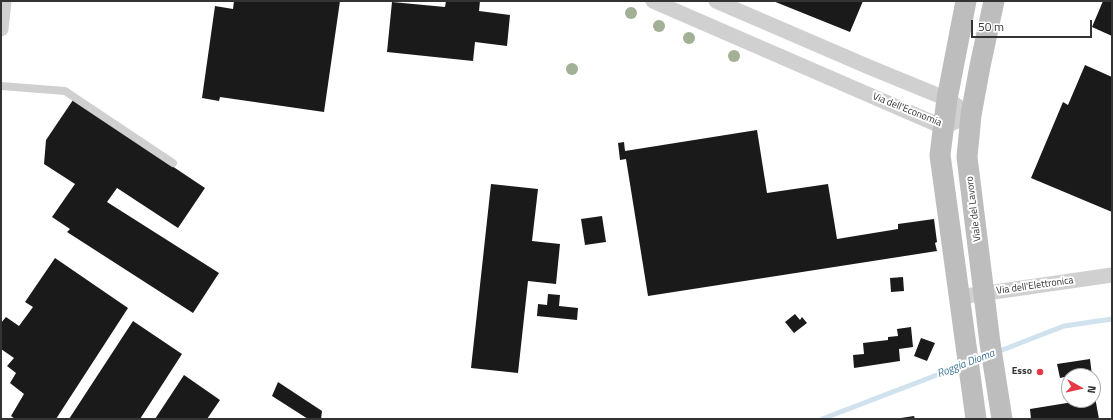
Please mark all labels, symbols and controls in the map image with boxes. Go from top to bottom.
scale bar [973,12,1094,38]
text: 50 m [978,17,1004,36]
street label: Via dell'Economia [871,91,943,129]
street label: Viale del Lavoro [964,176,984,242]
street label: Via dell'Elettronica [996,275,1074,297]
water label: Roggia Dioma [935,347,997,381]
place label: Esso [1012,366,1032,378]
marker: Esso [1035,367,1045,377]
north arrow [1061,368,1101,408]
text: N [1083,385,1100,394]

